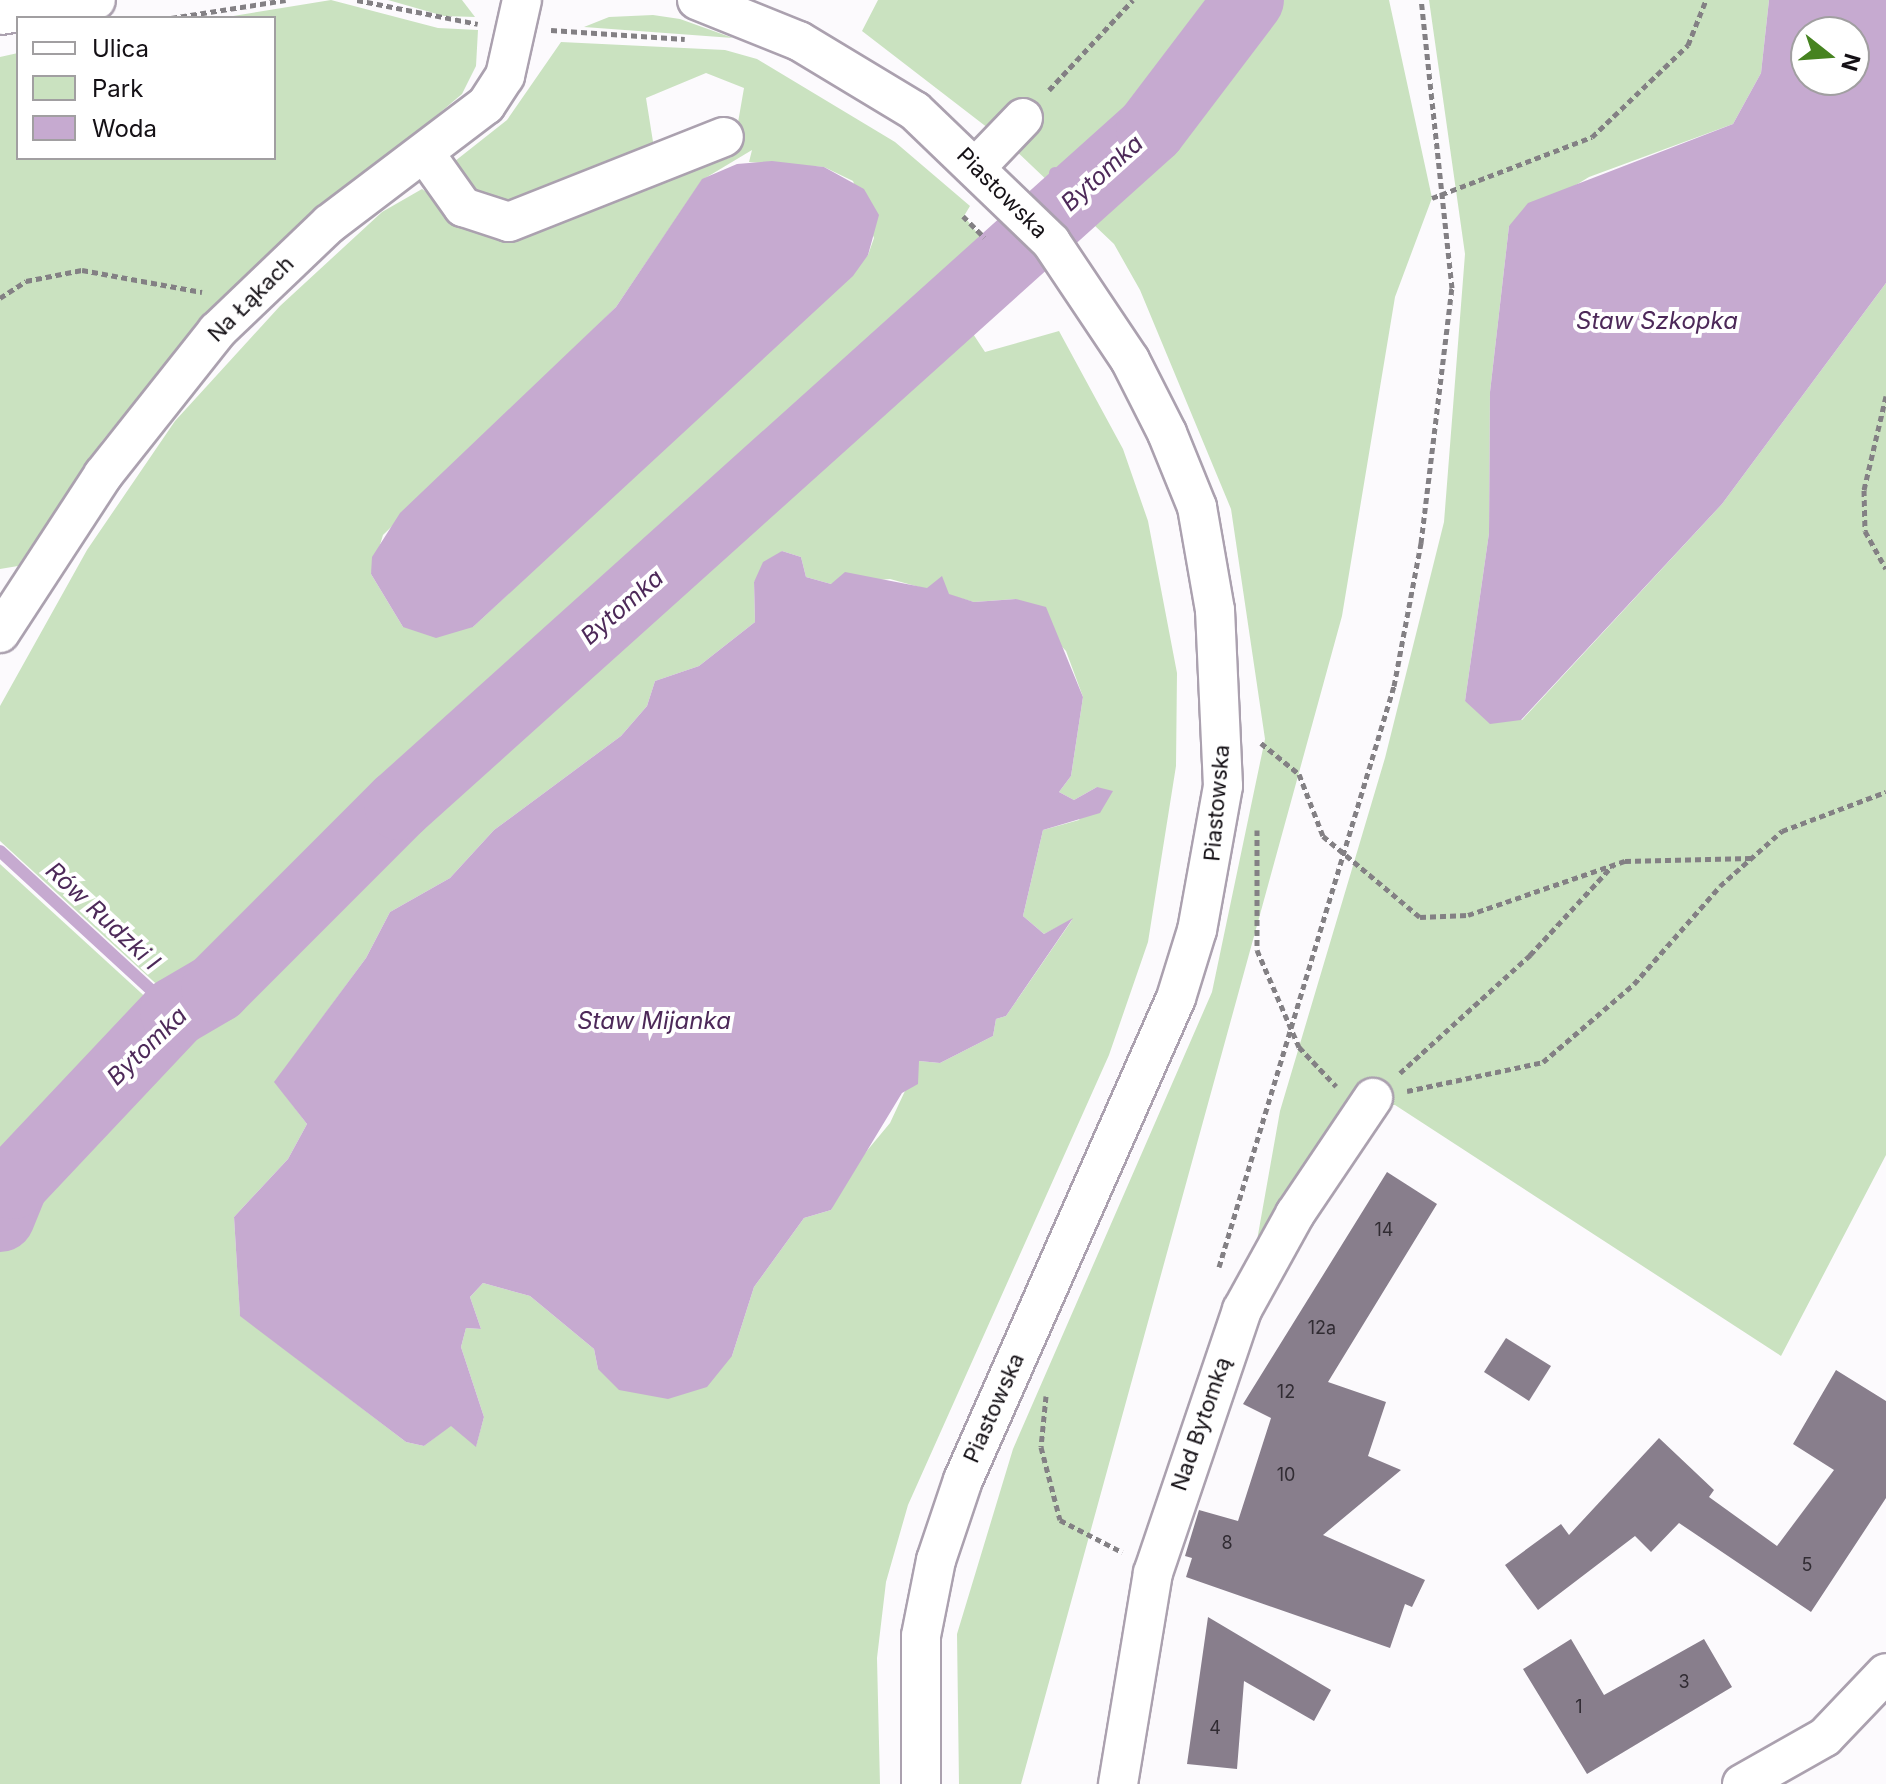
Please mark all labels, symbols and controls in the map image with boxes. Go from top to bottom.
legend [16,16,276,160]
north arrow [1790,16,1870,96]
text: Ulica [92,34,149,63]
text: N [1836,51,1866,74]
text: Park [92,74,143,103]
text: Woda [92,114,157,143]
water label: Bytomka [1055,129,1149,217]
street label: Piastowska [951,142,1053,244]
street label: Na Łąkach [203,251,299,347]
water label: Staw Szkopka [1576,307,1738,335]
water label: Bytomka [575,563,669,651]
street label: Piastowska [1199,743,1235,863]
water label: Rów Rudzki I [40,856,166,976]
water label: Bytomka [101,1001,193,1091]
water label: Staw Mijanka [577,1007,731,1035]
house number: 14 [1375,1219,1393,1241]
house number: 12a [1308,1317,1336,1339]
street label: Piastowska [958,1349,1030,1467]
street label: Nad Bytomką [1166,1354,1236,1494]
house number: 12 [1277,1381,1295,1403]
house number: 10 [1277,1464,1295,1486]
house number: 8 [1221,1532,1233,1554]
house number: 5 [1802,1554,1812,1576]
house number: 3 [1678,1671,1690,1693]
house number: 1 [1575,1696,1583,1718]
house number: 4 [1209,1717,1221,1739]

